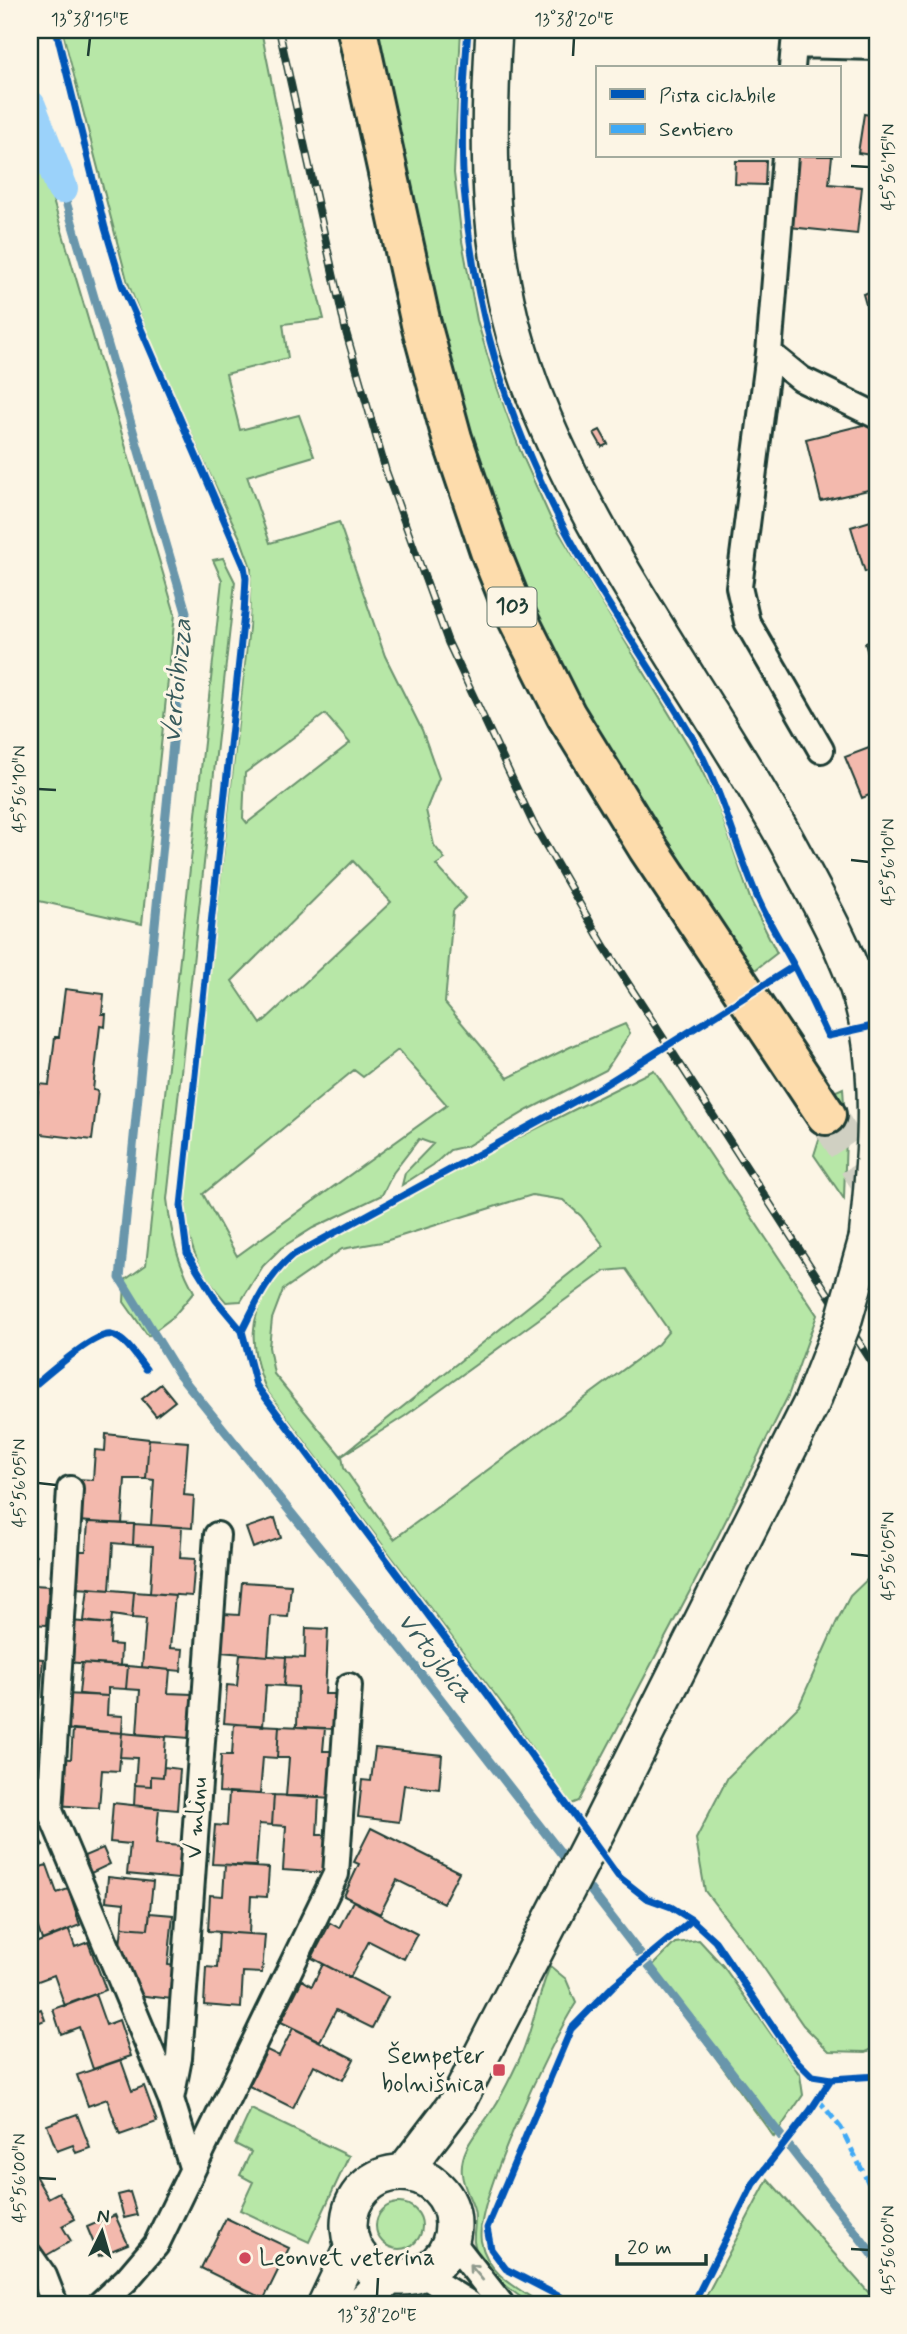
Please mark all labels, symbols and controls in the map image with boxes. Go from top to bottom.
text: 13°38'15"E [51,8,129,32]
text: 13°38'20"E [534,8,614,32]
legend [596,66,841,158]
text: Pista ciclabile [659,82,776,110]
text: Sentiero [659,116,733,144]
text: 45°56'15"N [877,124,901,210]
road number: 103 [488,587,536,626]
water label: Vertoibizza [156,617,200,745]
text: 45°56'10"N [8,745,32,833]
text: 45°56'10"N [877,818,901,906]
text: 45°56'05"N [8,1439,32,1527]
text: 45°56'05"N [877,1512,901,1600]
water label: Vrtojbica [389,1606,482,1711]
street label: V mlinu [179,1776,215,1860]
place label: Šempeter bolnišnica [382,2041,485,2100]
marker: Šempeter bolnišnica [491,2062,507,2078]
text: 45°56'00"N [8,2133,32,2223]
north arrow [66,2198,136,2268]
text: N [96,2204,111,2230]
text: 45°56'00"N [877,2205,901,2295]
scale bar [617,2222,706,2266]
text: 20 m [627,2234,672,2262]
place label: Leonvet veterina [259,2243,435,2274]
marker: Leonvet veterina [237,2250,253,2266]
one-way arrow [468,2263,484,2281]
text: 13°38'20"E [337,2304,417,2328]

